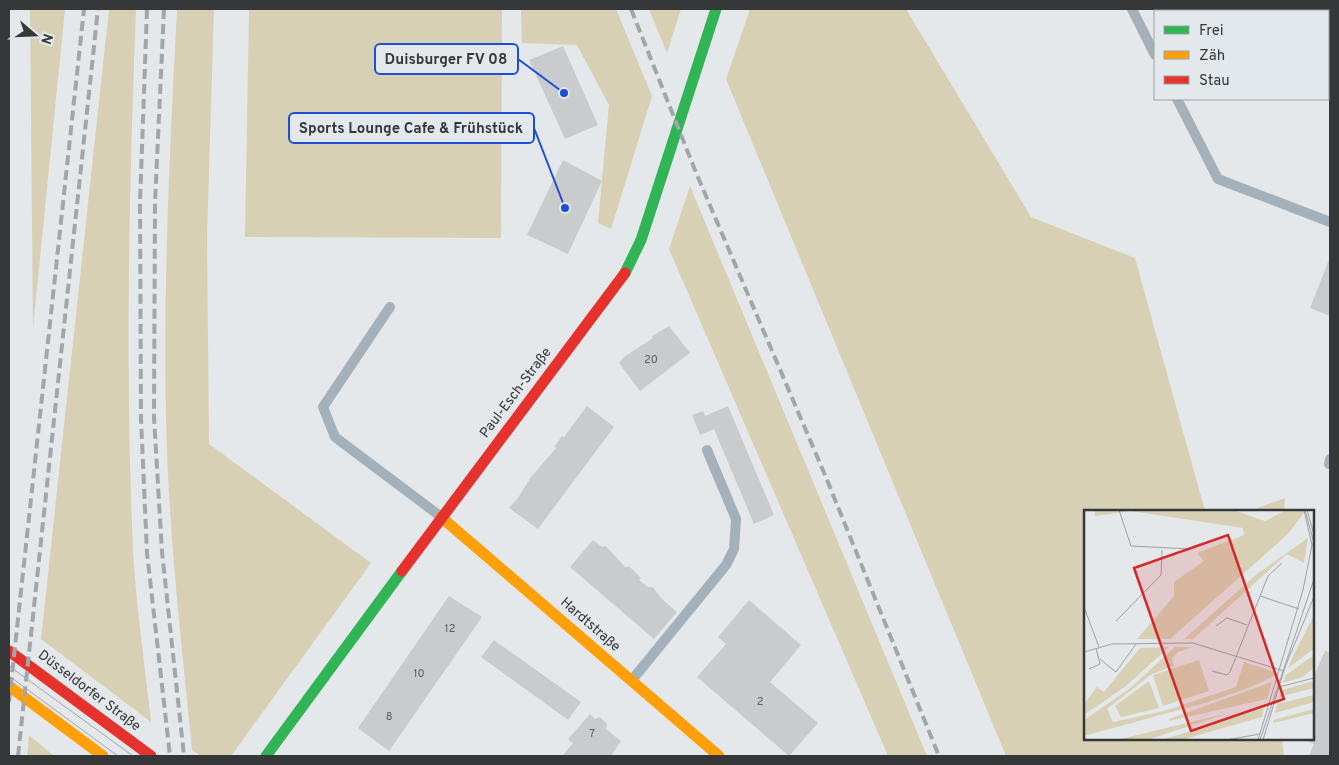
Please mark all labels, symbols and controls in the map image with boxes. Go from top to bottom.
north arrow [10,10,60,60]
legend [1154,10,1329,100]
text: Frei [1199,22,1224,41]
text: N [36,31,56,46]
callout: Duisburger FV 08 [375,44,518,74]
text: Zäh [1199,47,1225,66]
text: Duisburger FV 08 [385,51,507,70]
text: Stau [1199,72,1230,91]
callout: Sports Lounge Cafe & Frühstück [289,113,534,143]
text: Sports Lounge Cafe & Frühstück [299,120,523,139]
street label: Paul-Esch-Straße [477,345,555,441]
house number: 20 [644,353,658,367]
inset map [1084,510,1314,740]
street label: Hardtstraße [556,594,624,656]
house number: 12 [445,622,455,636]
street label: Düsseldorfer Straße [34,647,144,735]
house number: 10 [413,667,425,681]
house number: 2 [757,695,763,709]
house number: 8 [386,710,392,724]
house number: 7 [589,727,595,741]

